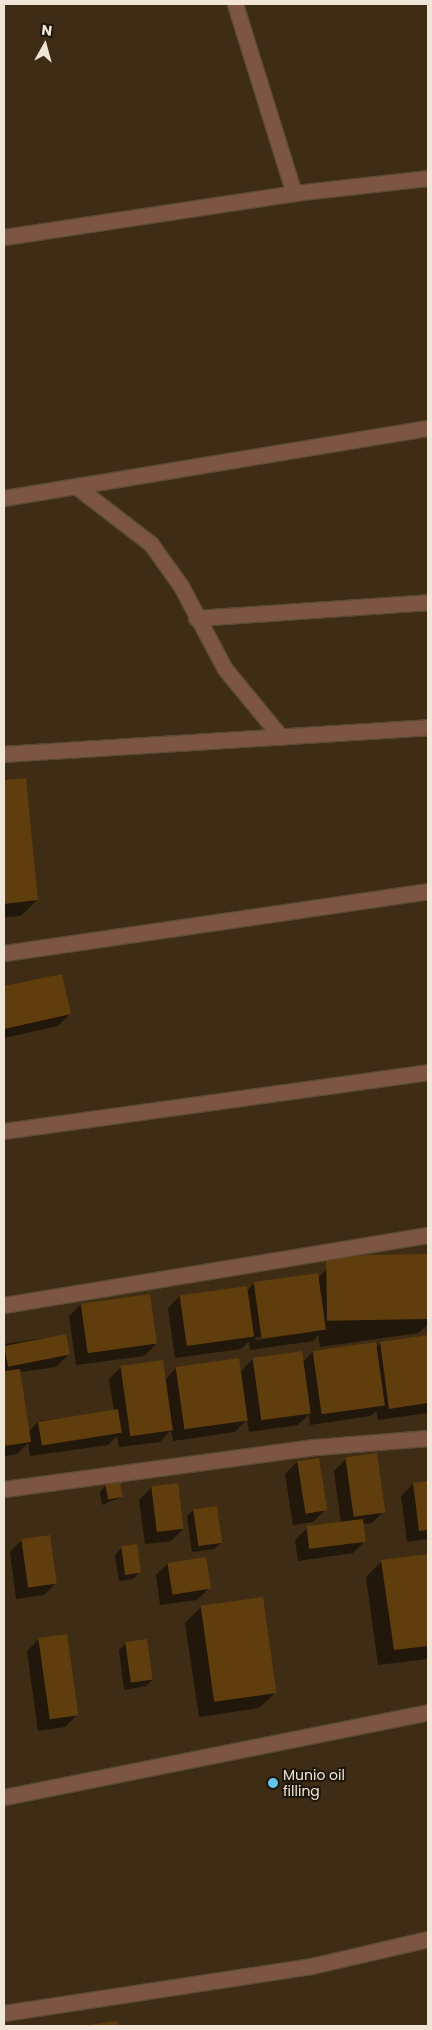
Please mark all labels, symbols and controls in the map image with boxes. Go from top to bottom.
north arrow [20,20,70,70]
text: N [40,20,53,41]
place label: Munio oil filling [283,1767,345,1800]
marker: Munio oil filling [267,1777,279,1789]

